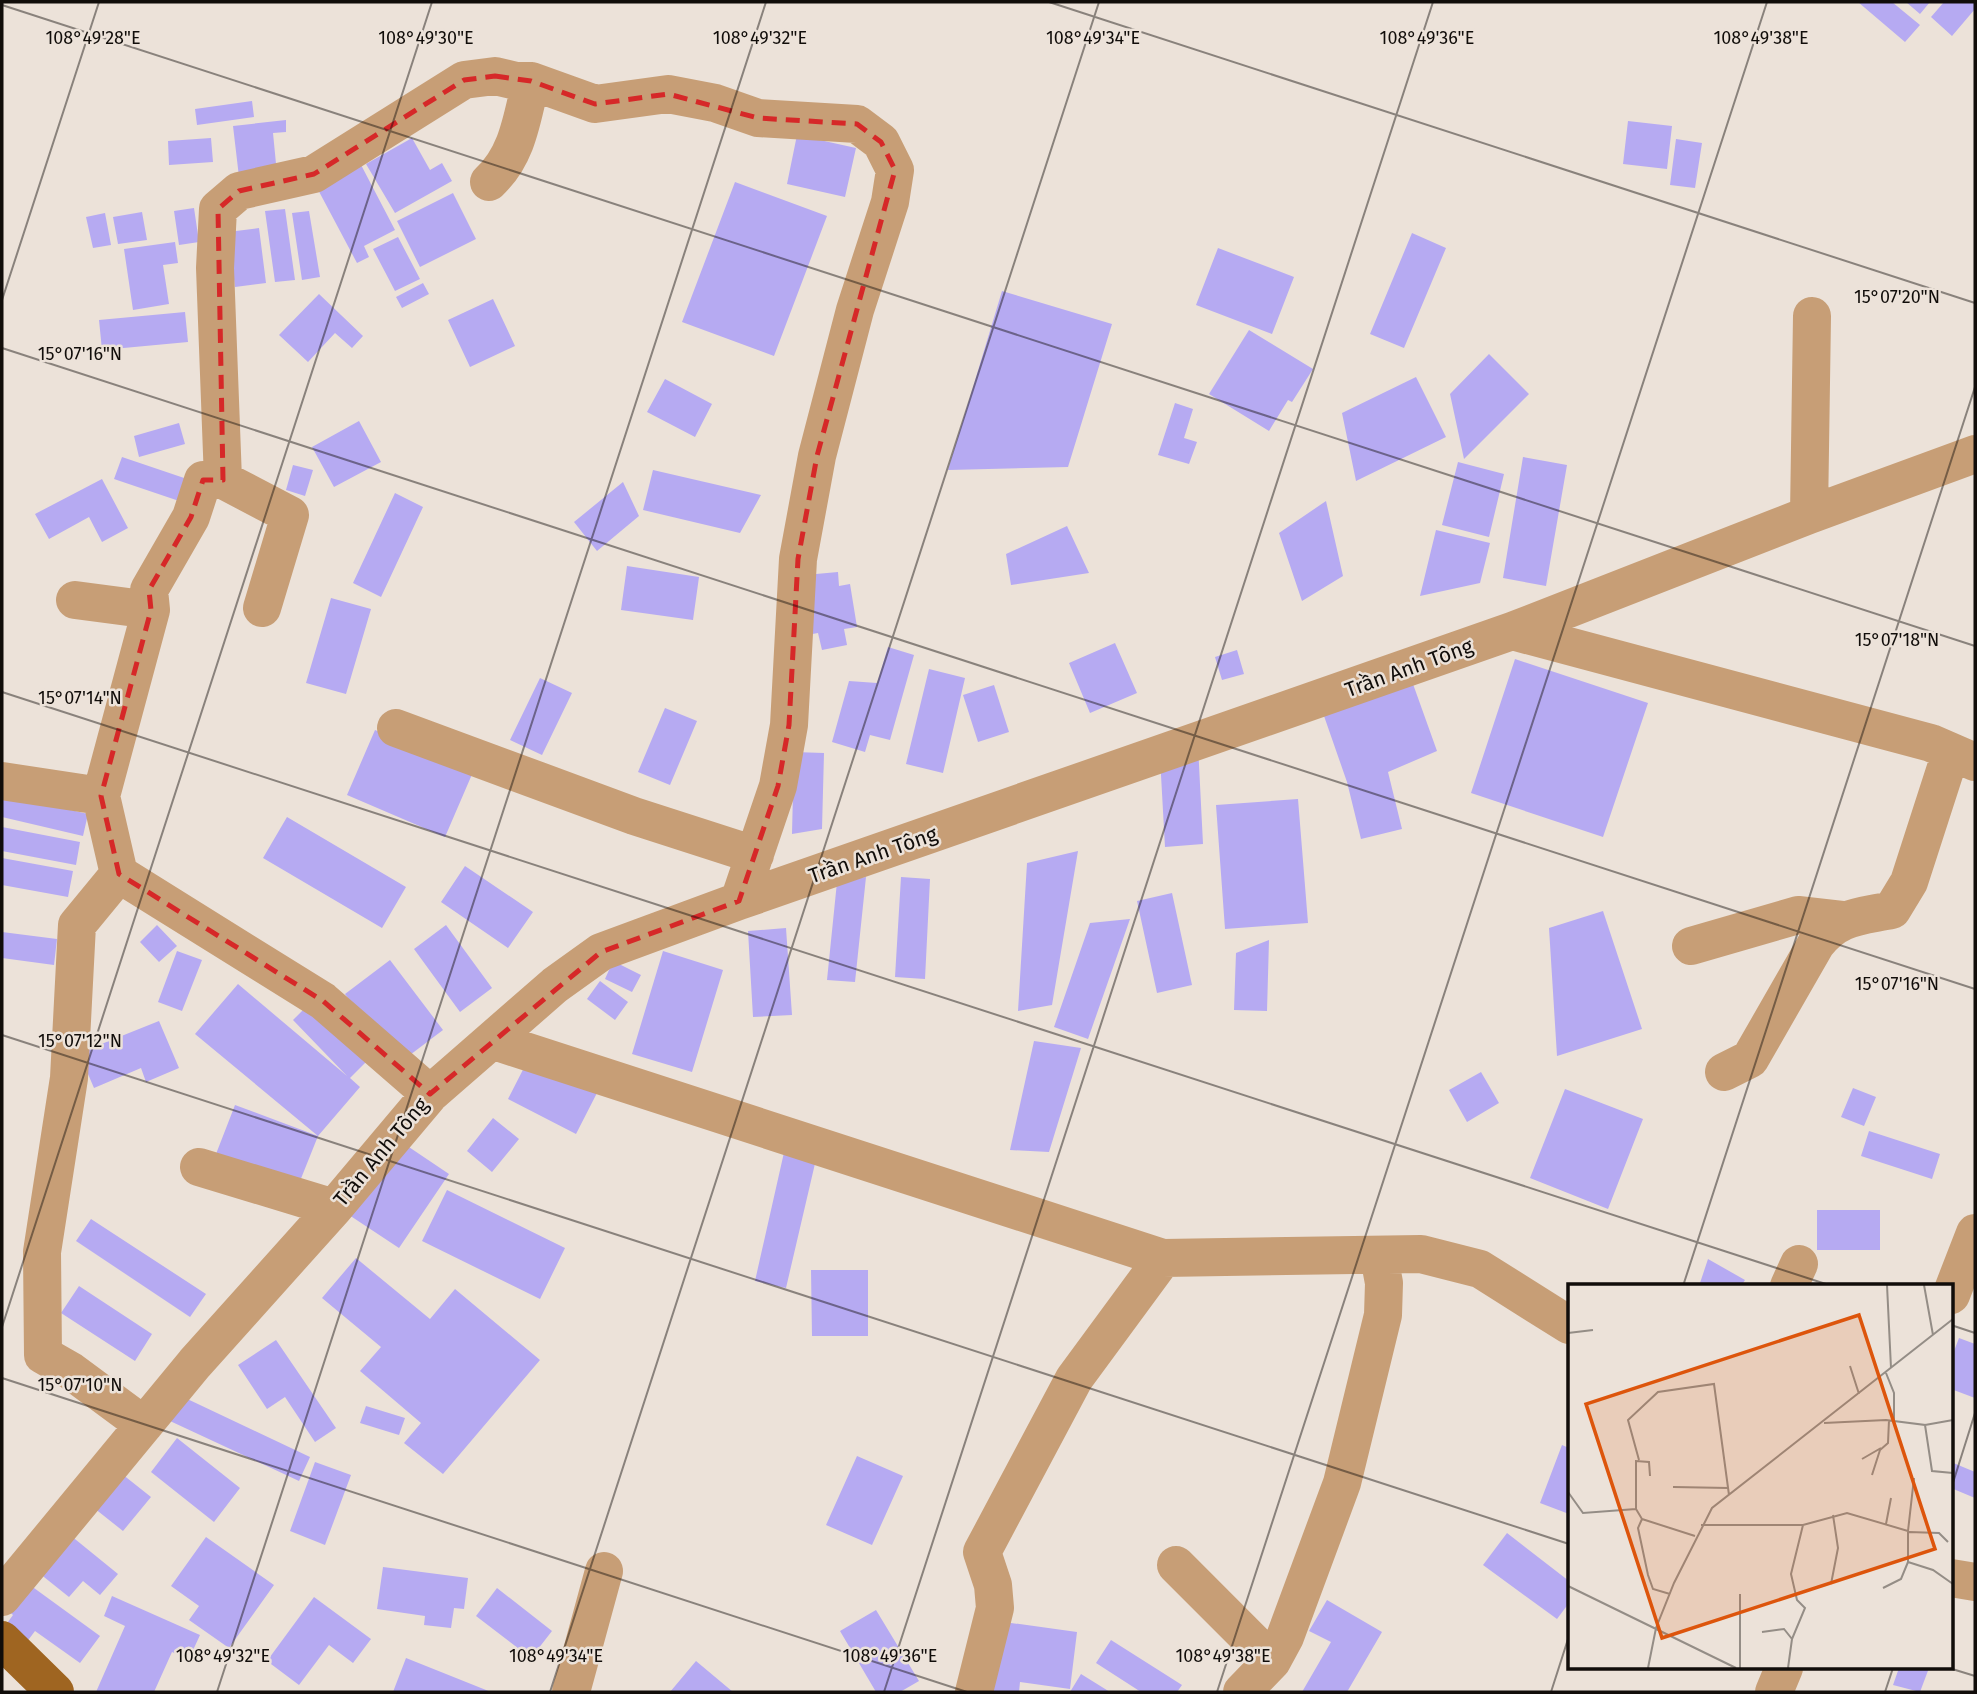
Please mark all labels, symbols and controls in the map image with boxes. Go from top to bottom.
text: 108°49'28"E [45,27,141,49]
text: 108°49'30"E [378,27,474,49]
text: 108°49'32"E [713,27,807,49]
text: 108°49'34"E [1046,27,1140,49]
text: 108°49'36"E [1380,27,1474,49]
text: 108°49'38"E [1713,27,1809,49]
text: 15°07'20"N [1854,286,1940,308]
text: 15°07'16"N [38,343,122,365]
text: 15°07'18"N [1855,629,1939,651]
street label: Trần Anh Tông [1341,633,1477,703]
text: 15°07'14"N [38,687,122,709]
street label: Trần Anh Tông [805,821,941,889]
text: 15°07'16"N [1855,973,1939,995]
text: 15°07'12"N [38,1030,122,1052]
street label: Trần Anh Tông [328,1092,434,1212]
inset map [1568,1284,1952,1670]
text: 15°07'10"N [38,1374,122,1396]
text: 108°49'32"E [176,1645,270,1667]
text: 108°49'34"E [509,1645,603,1667]
text: 108°49'36"E [843,1645,937,1667]
text: 108°49'38"E [1175,1645,1271,1667]

